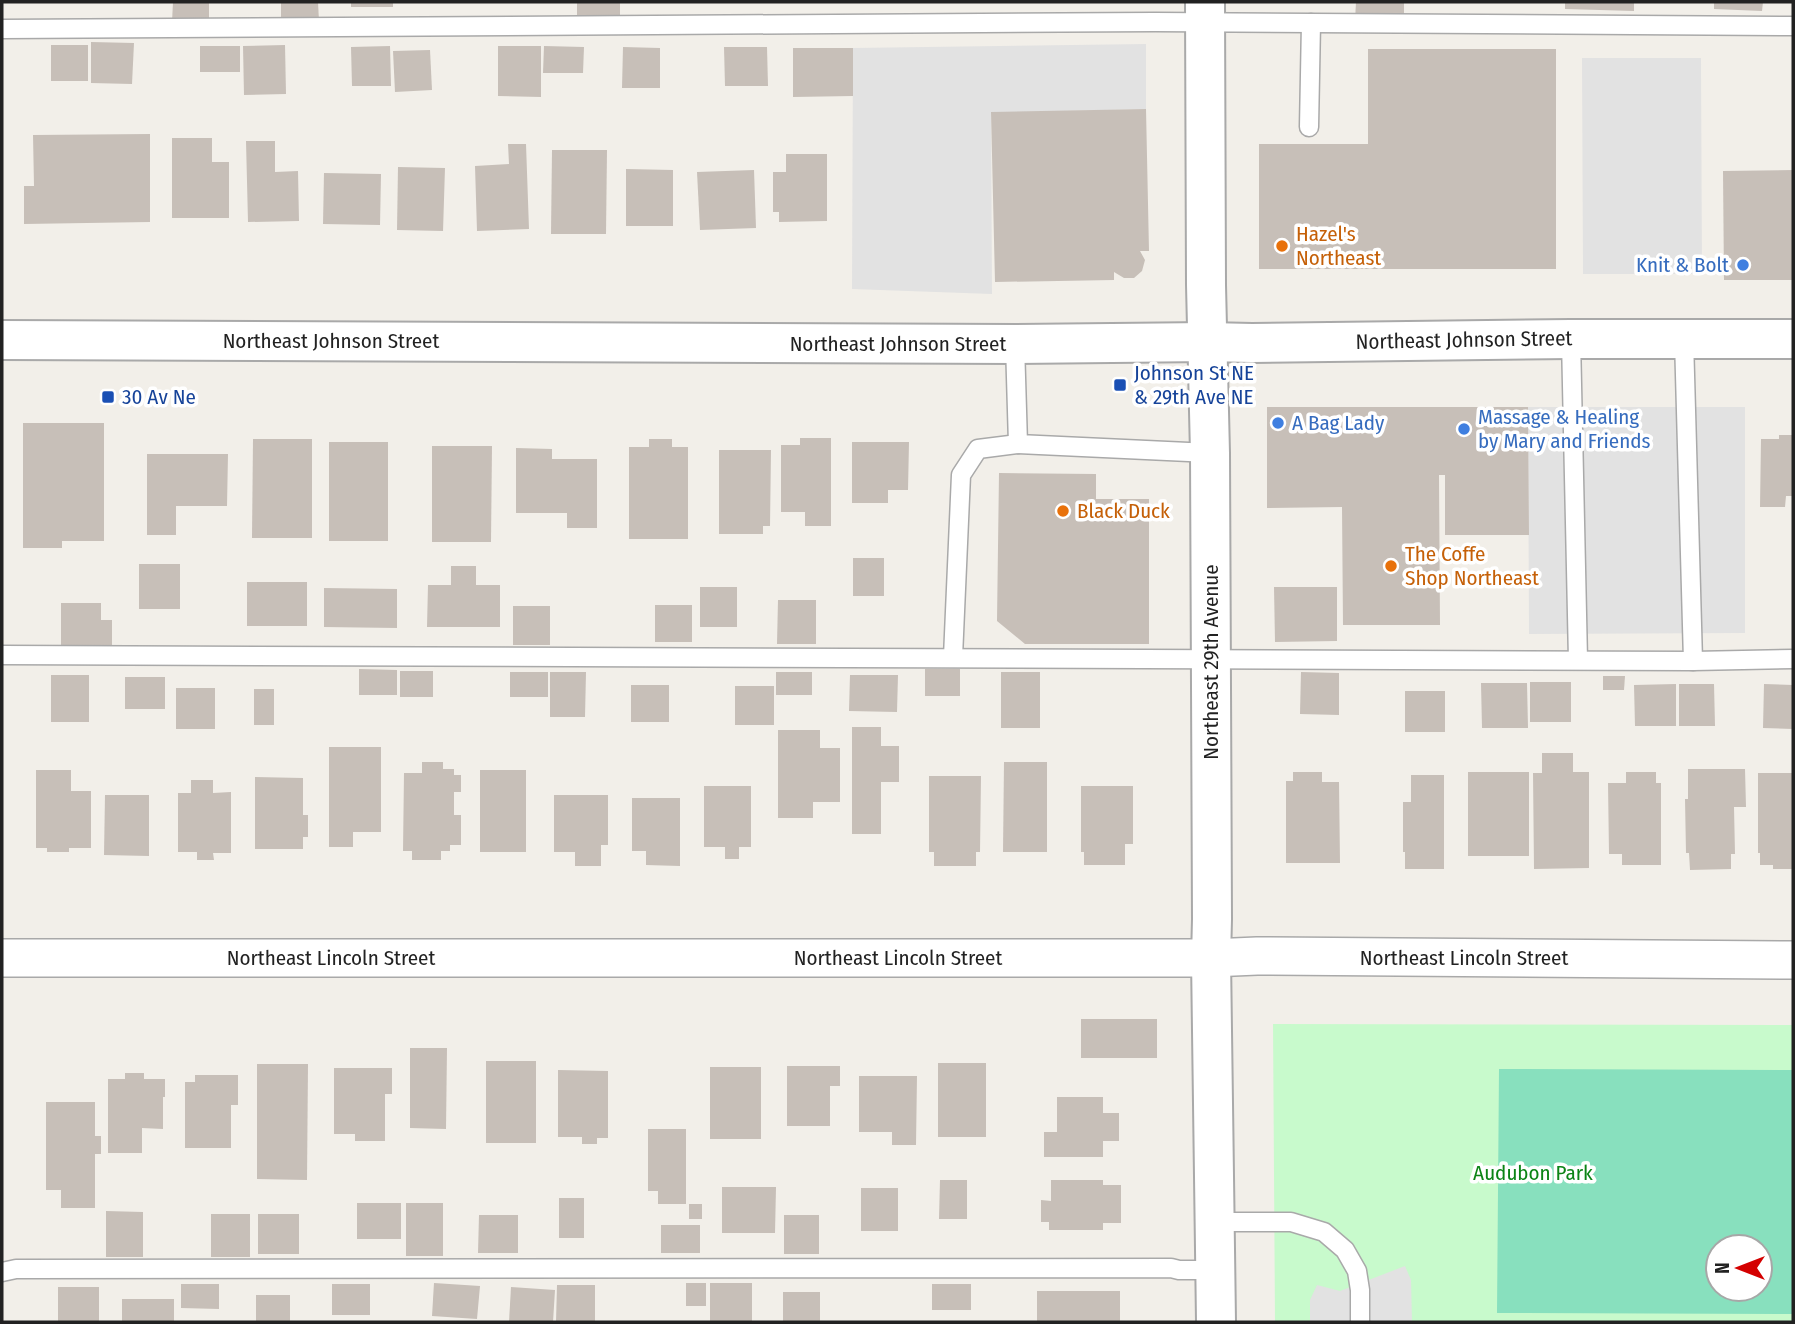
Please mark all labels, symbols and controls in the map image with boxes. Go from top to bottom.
place label: Hazel's Northeast [1296,221,1381,271]
marker: Hazel's Northeast [1274,238,1290,254]
place label: Knit & Bolt [1636,252,1729,278]
marker: Knit & Bolt [1735,257,1751,273]
street label: Northeast Johnson Street [1355,325,1573,355]
street label: Northeast Johnson Street [223,328,439,354]
street label: Northeast Johnson Street [790,331,1006,357]
place label: Johnson St NE & 29th Ave NE [1134,360,1254,410]
marker: Johnson St NE & 29th Ave NE [1112,377,1128,393]
place label: 30 Av Ne [122,384,196,410]
marker: 30 Av Ne [100,389,116,405]
place label: Massage & Healing by Mary and Friends [1478,404,1651,454]
place label: A Bag Lady [1292,410,1385,436]
marker: A Bag Lady [1270,415,1286,431]
marker: Massage & Healing by Mary and Friends [1456,421,1472,437]
place label: Black Duck [1077,498,1170,524]
marker: Black Duck [1055,503,1071,519]
place label: The Coffe Shop Northeast [1405,541,1539,591]
marker: The Coffe Shop Northeast [1383,558,1399,574]
street label: Northeast 29th Avenue [1198,564,1224,760]
street label: Northeast Lincoln Street [227,945,435,971]
street label: Northeast Lincoln Street [794,945,1002,971]
street label: Northeast Lincoln Street [1360,945,1568,971]
park label: Audubon Park [1473,1160,1593,1186]
north arrow [1704,1233,1774,1303]
text: N [1711,1262,1734,1274]

